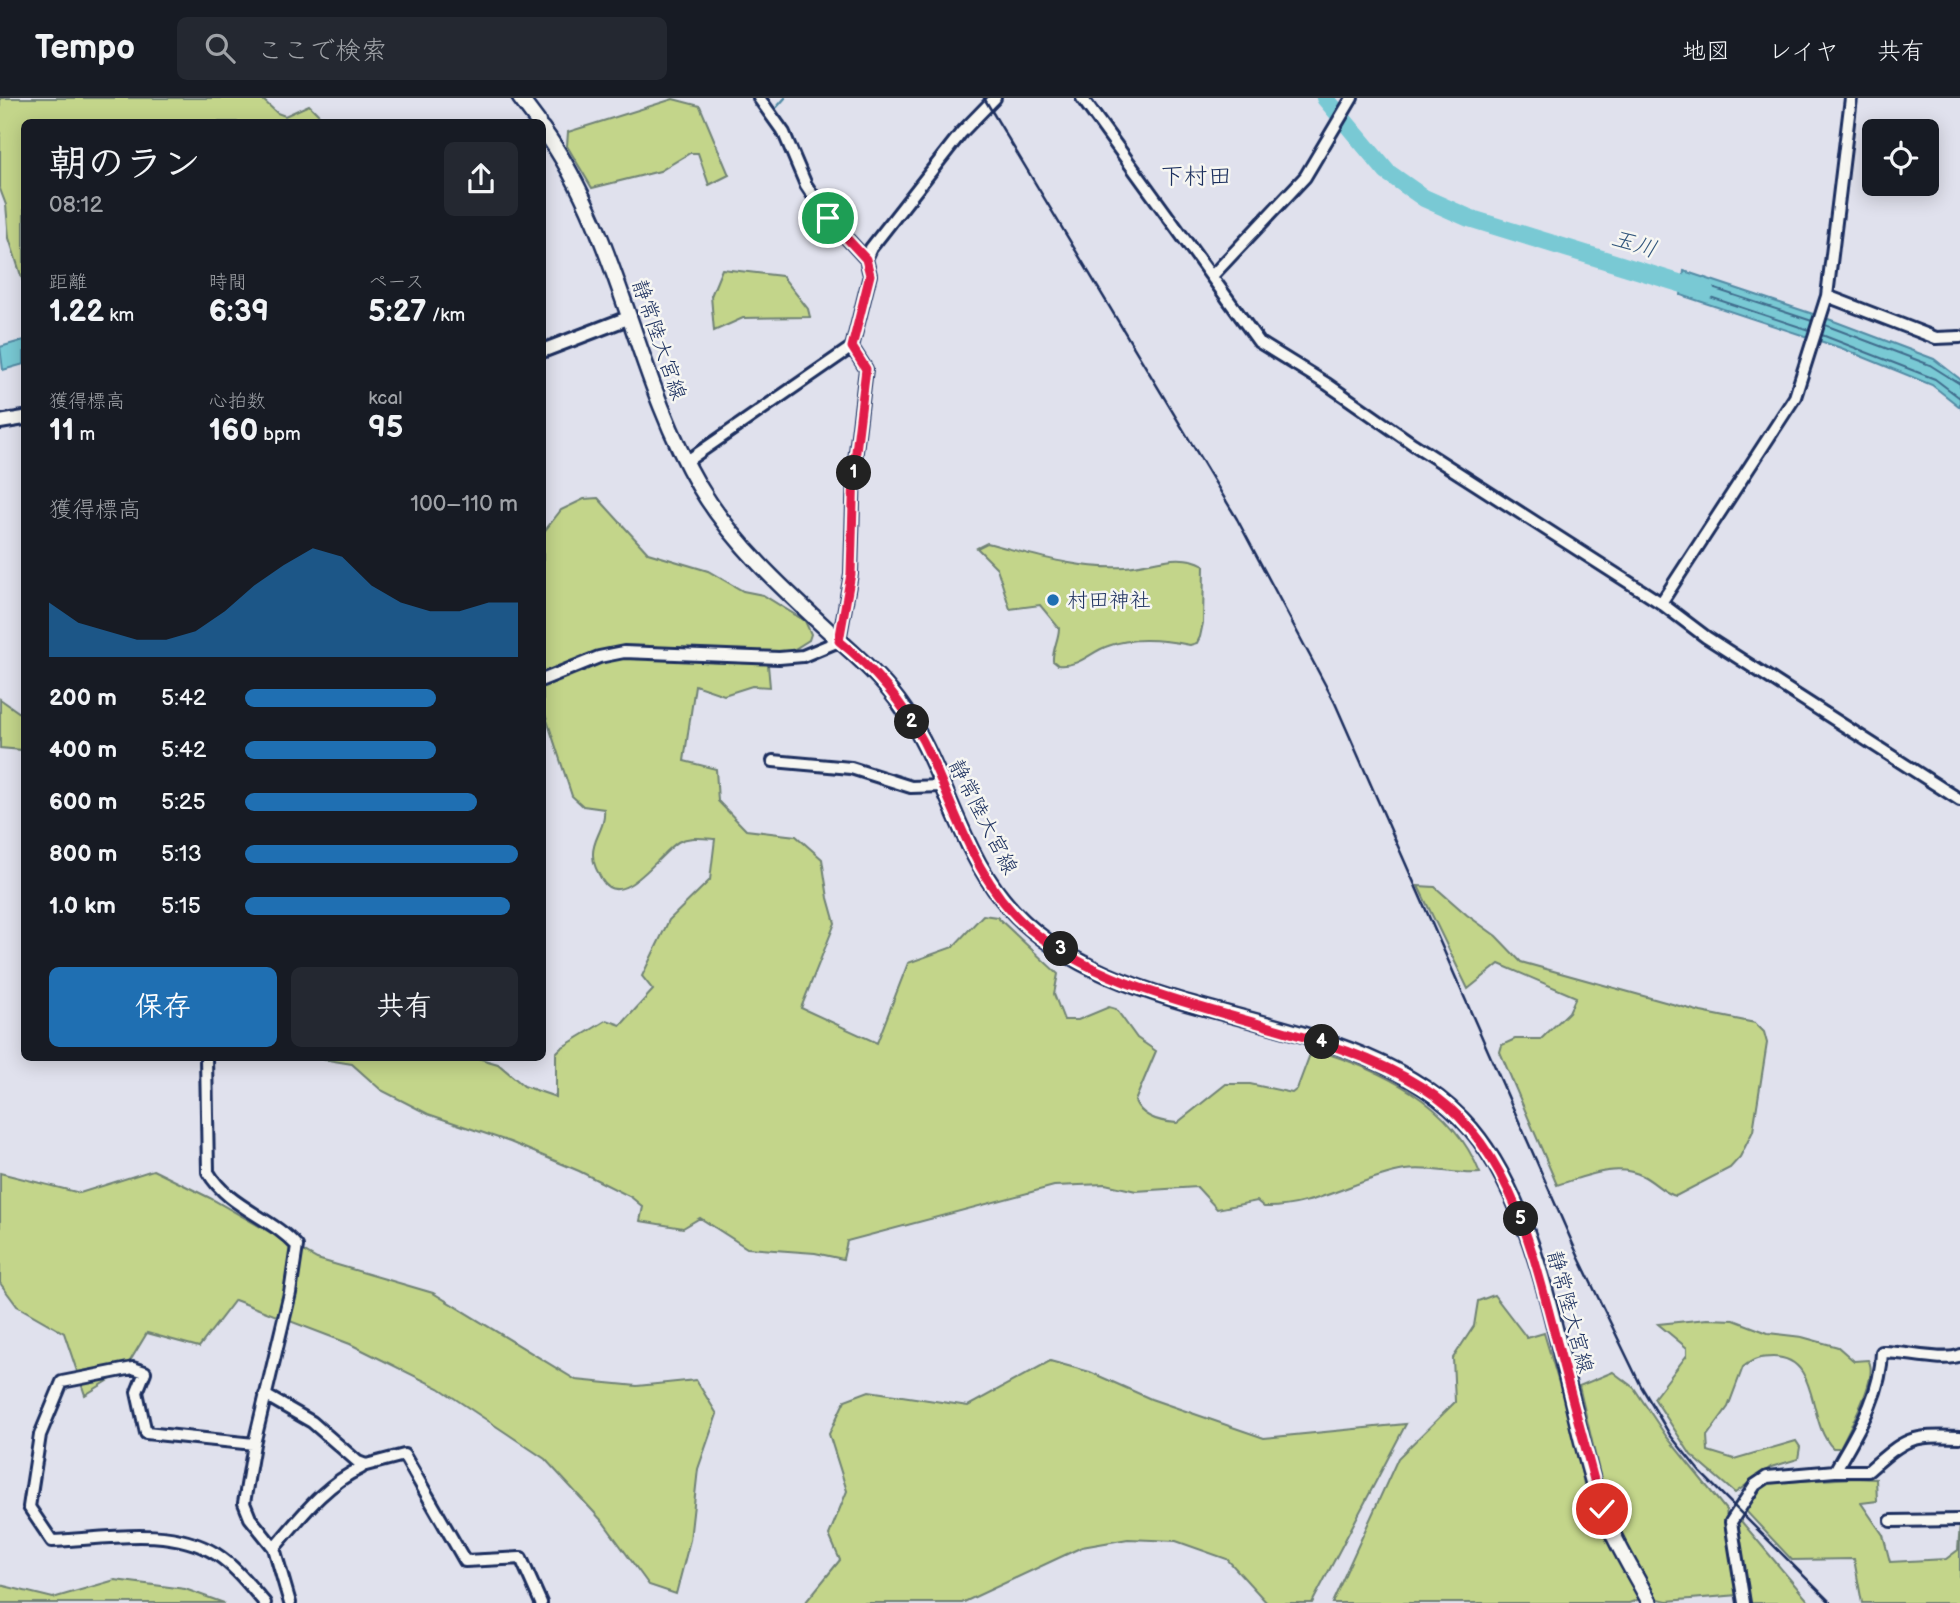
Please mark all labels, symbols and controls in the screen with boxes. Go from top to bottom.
search box [177,17,667,80]
text: Tempo [35,28,135,68]
icon: search [201,29,239,67]
text: ここで検索 [257,36,387,67]
text: 地図 [1682,37,1730,66]
text: レイヤ [1768,37,1839,66]
text: 共有 [1877,37,1925,66]
map controls [1862,119,1939,196]
button: locate [1862,119,1939,196]
text: 朝のラン [49,142,201,187]
button: share [444,142,518,216]
district label: 下村田 [1160,162,1232,191]
pin [798,188,858,248]
text: 08:12 [49,191,103,219]
icon: arrive [809,199,847,237]
water label: 玉川 [1608,224,1660,264]
text: 距離 [49,271,87,294]
text: 時間 [209,271,247,294]
text: ペース [368,271,424,294]
street label: 静常陸大宮線 [627,276,691,404]
text: 1.22 [49,294,104,330]
text: 6:39 [209,294,269,330]
text: 5:27 [368,294,427,330]
text: km [104,304,134,327]
text: /km [427,304,465,327]
text: kcal [368,387,402,410]
text: 獲得標高 [49,390,125,413]
text: 心拍数 [209,390,266,413]
text: 95 [368,410,403,446]
text: 11 [49,413,74,449]
text: 160 [209,413,258,449]
text: m [74,423,95,446]
text: bpm [258,423,301,446]
pin: 1 [836,456,872,490]
text: 1 [850,461,858,484]
text: 100–110 m [410,490,518,518]
text: 獲得標高 [49,496,141,524]
place label: 村田神社 [1067,588,1151,613]
marker: 村田神社 [1045,592,1061,608]
text: 200 m [49,684,117,712]
text: 5:42 [161,684,206,712]
pin: 2 [894,704,930,740]
text: 2 [906,710,917,733]
text: 400 m [49,736,117,764]
text: 5:42 [161,736,206,764]
street label: 静常陸大宮線 [943,755,1023,879]
text: 600 m [49,788,117,816]
text: 5:25 [161,788,206,816]
text: 800 m [49,840,117,868]
text: 5:13 [161,840,202,868]
text: 1.0 km [49,892,116,920]
text: 5:15 [161,892,201,920]
pin: 3 [1044,932,1078,966]
text: 3 [1055,937,1066,960]
button: 保存 [49,967,277,1047]
button: 共有 [291,967,518,1047]
pin: 4 [1304,1024,1340,1060]
text: 4 [1316,1030,1327,1053]
pin: 5 [1504,1202,1538,1236]
text: 5 [1515,1207,1526,1230]
street label: 静常陸大宮線 [1542,1248,1598,1376]
pin [1572,1479,1632,1539]
icon: check [1583,1490,1621,1528]

